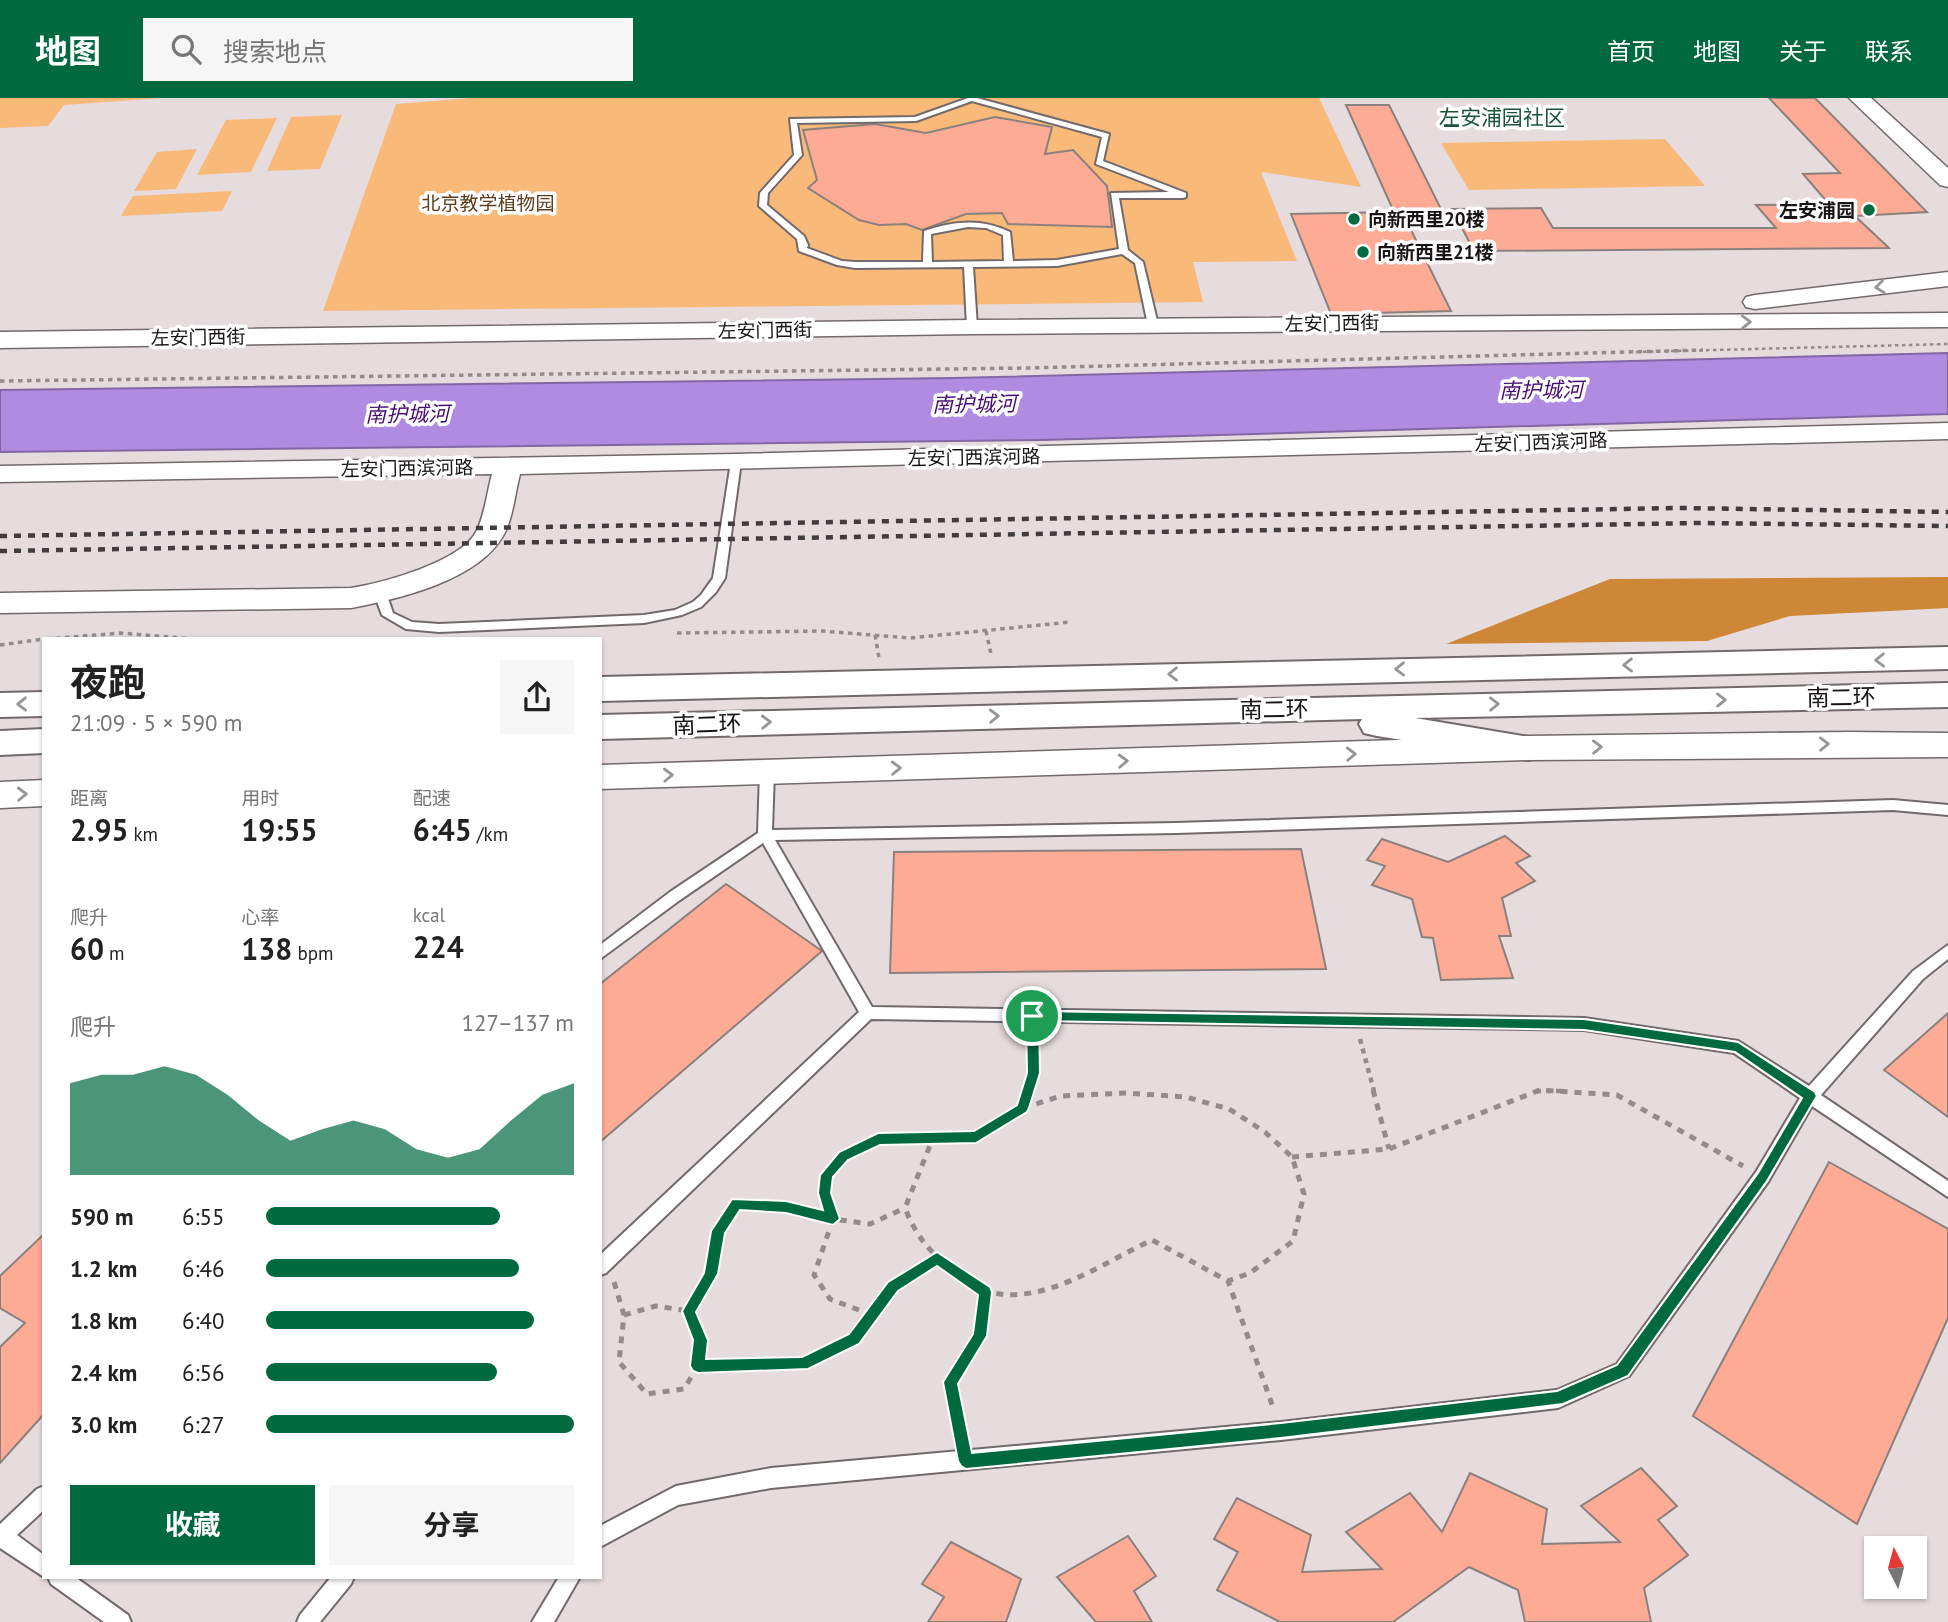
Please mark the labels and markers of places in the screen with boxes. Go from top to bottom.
place label: 左安浦园 [1779,198,1855,222]
marker: 左安浦园 [1861,202,1877,218]
place label: 向新西里20楼 [1368,207,1485,231]
marker: 向新西里20楼 [1346,211,1362,227]
place label: 向新西里21楼 [1377,240,1494,264]
marker: 向新西里21楼 [1355,244,1371,260]
pin [1002,986,1062,1046]

